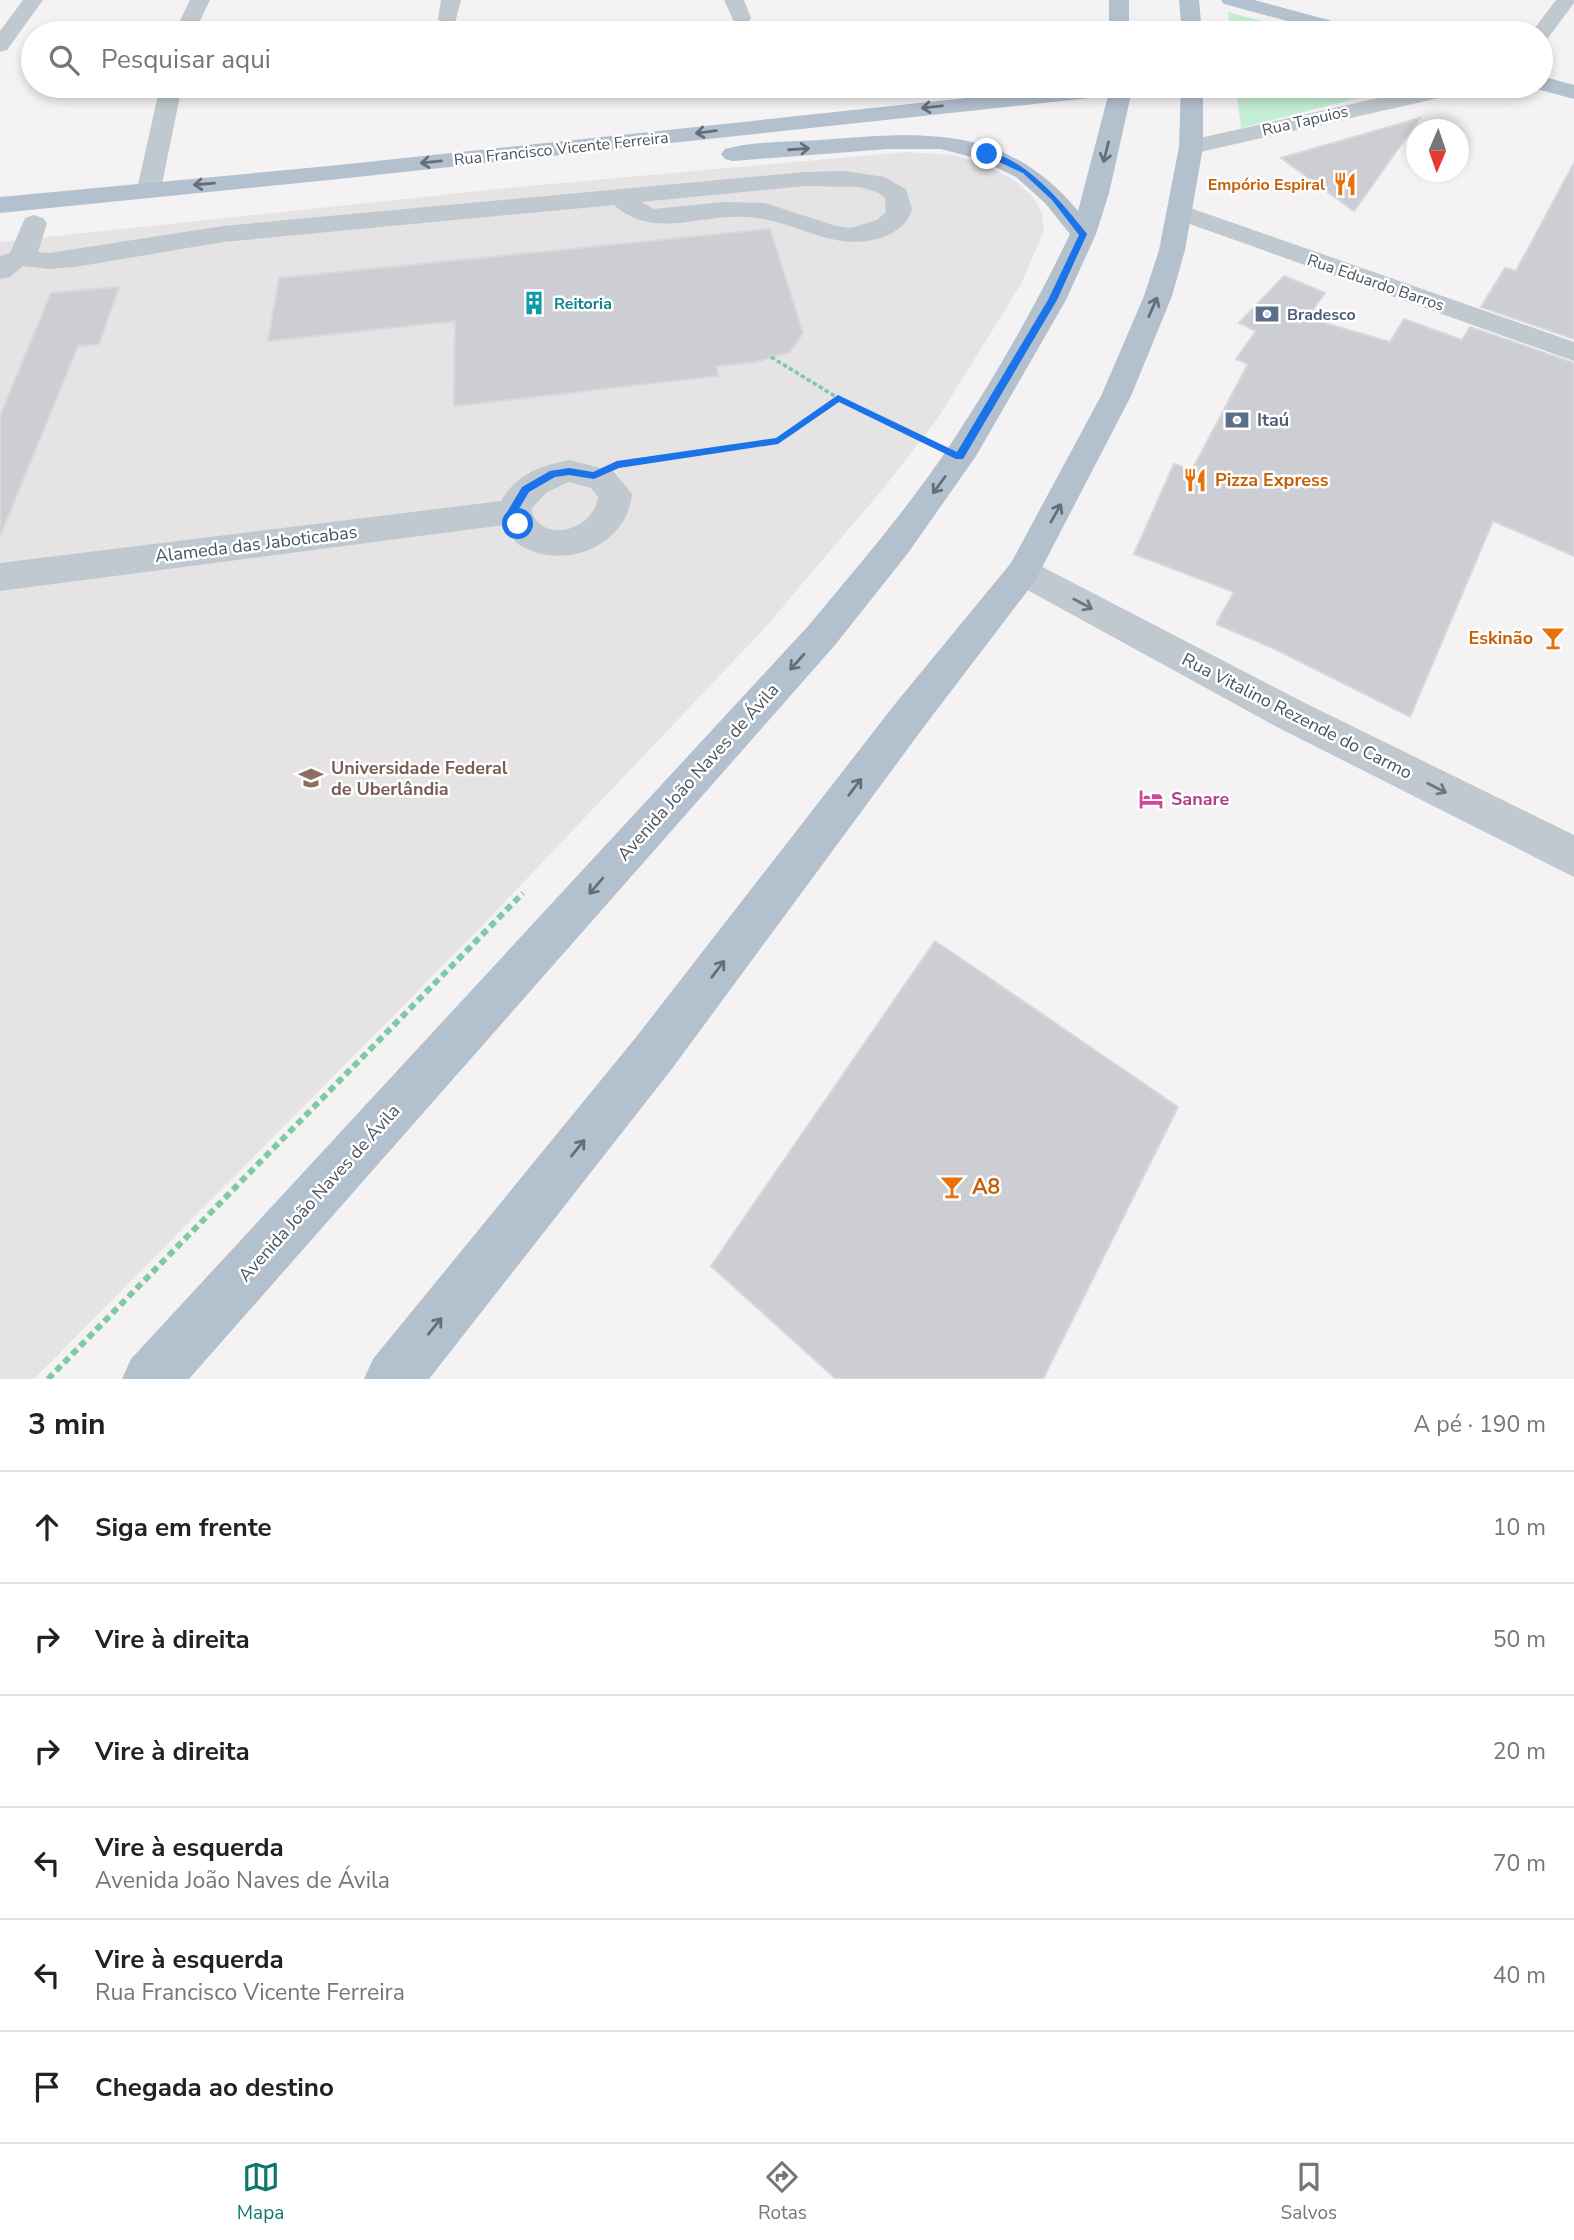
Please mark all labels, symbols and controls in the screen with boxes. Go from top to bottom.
search box [21,21,1553,98]
icon: search [45,41,83,79]
text: Pesquisar aqui [101,42,271,77]
street label: Rua Tapuios [1260,100,1350,142]
one-way arrow [921,101,944,114]
north arrow [1406,119,1469,182]
one-way arrow [695,126,718,139]
street label: Rua Francisco Vicente Ferreira [453,127,669,171]
route end [971,138,1002,169]
one-way arrow [1099,140,1112,163]
one-way arrow [788,142,810,155]
one-way arrow [420,156,443,169]
restaurant icon: Empório Espiral [1331,170,1359,198]
place label: Empório Espiral [1208,174,1325,196]
one-way arrow [194,178,216,191]
street label: Rua Eduardo Barros [1304,249,1447,317]
building icon: Reitoria [520,289,548,317]
place label: Reitoria [554,293,612,315]
one-way arrow [1147,297,1160,318]
bank icon: Bradesco [1253,300,1281,328]
place label: Bradesco [1287,304,1356,326]
bank icon: Itaú [1223,406,1251,434]
place label: Itaú [1257,408,1289,432]
restaurant icon: Pizza Express [1181,466,1209,494]
place label: Pizza Express [1215,468,1329,492]
one-way arrow [932,475,947,494]
one-way arrow [1049,503,1063,523]
route start [502,508,533,539]
street label: Alameda das Jaboticabas [153,520,359,568]
one-way arrow [1072,598,1093,612]
bar icon: Eskinão [1539,624,1567,652]
place label: Eskinão [1469,626,1533,650]
street label: Rua Vitalino Rezende do Carmo [1178,647,1416,785]
one-way arrow [788,653,805,670]
street label: Avenida João Naves de Ávila [612,678,784,866]
place label: Universidade Federal de Uberlândia [331,756,508,801]
school or university icon: Universidade Federal de Uberlândia [297,764,325,792]
one-way arrow [847,779,862,797]
one-way arrow [1426,782,1447,796]
hotel icon: Sanare [1137,785,1165,813]
place label: Sanare [1171,787,1229,811]
one-way arrow [588,877,604,895]
one-way arrow [710,960,725,979]
street label: Avenida João Naves de Ávila [233,1099,405,1287]
one-way arrow [570,1140,585,1158]
bar icon: A8 [938,1173,966,1201]
place label: A8 [972,1173,1000,1201]
one-way arrow [428,1317,443,1335]
text: 3 min [28,1404,106,1445]
text: A pé · 190 m [1414,1409,1546,1440]
icon: ahead [28,1508,66,1546]
text: Siga em frente [95,1510,272,1545]
text: 10 m [1493,1512,1546,1543]
icon: right [28,1620,66,1658]
text: Vire à direita [95,1622,250,1657]
text: 50 m [1493,1624,1546,1655]
icon: right [28,1732,66,1770]
text: Vire à direita [95,1734,250,1769]
text: 20 m [1493,1736,1546,1767]
text: Vire à esquerda [95,1830,284,1865]
icon: left [28,1844,66,1882]
text: 70 m [1493,1848,1546,1879]
text: Avenida João Naves de Ávila [95,1865,390,1896]
text: Vire à esquerda [95,1942,284,1977]
icon: left [28,1956,66,1994]
text: 40 m [1493,1960,1546,1991]
text: Rua Francisco Vicente Ferreira [95,1977,405,2008]
icon: arrive [28,2068,66,2106]
text: Chegada ao destino [95,2070,334,2105]
tab: Mapa [237,2158,284,2226]
tab: Rotas [758,2158,807,2226]
tab: Salvos [1281,2158,1337,2226]

